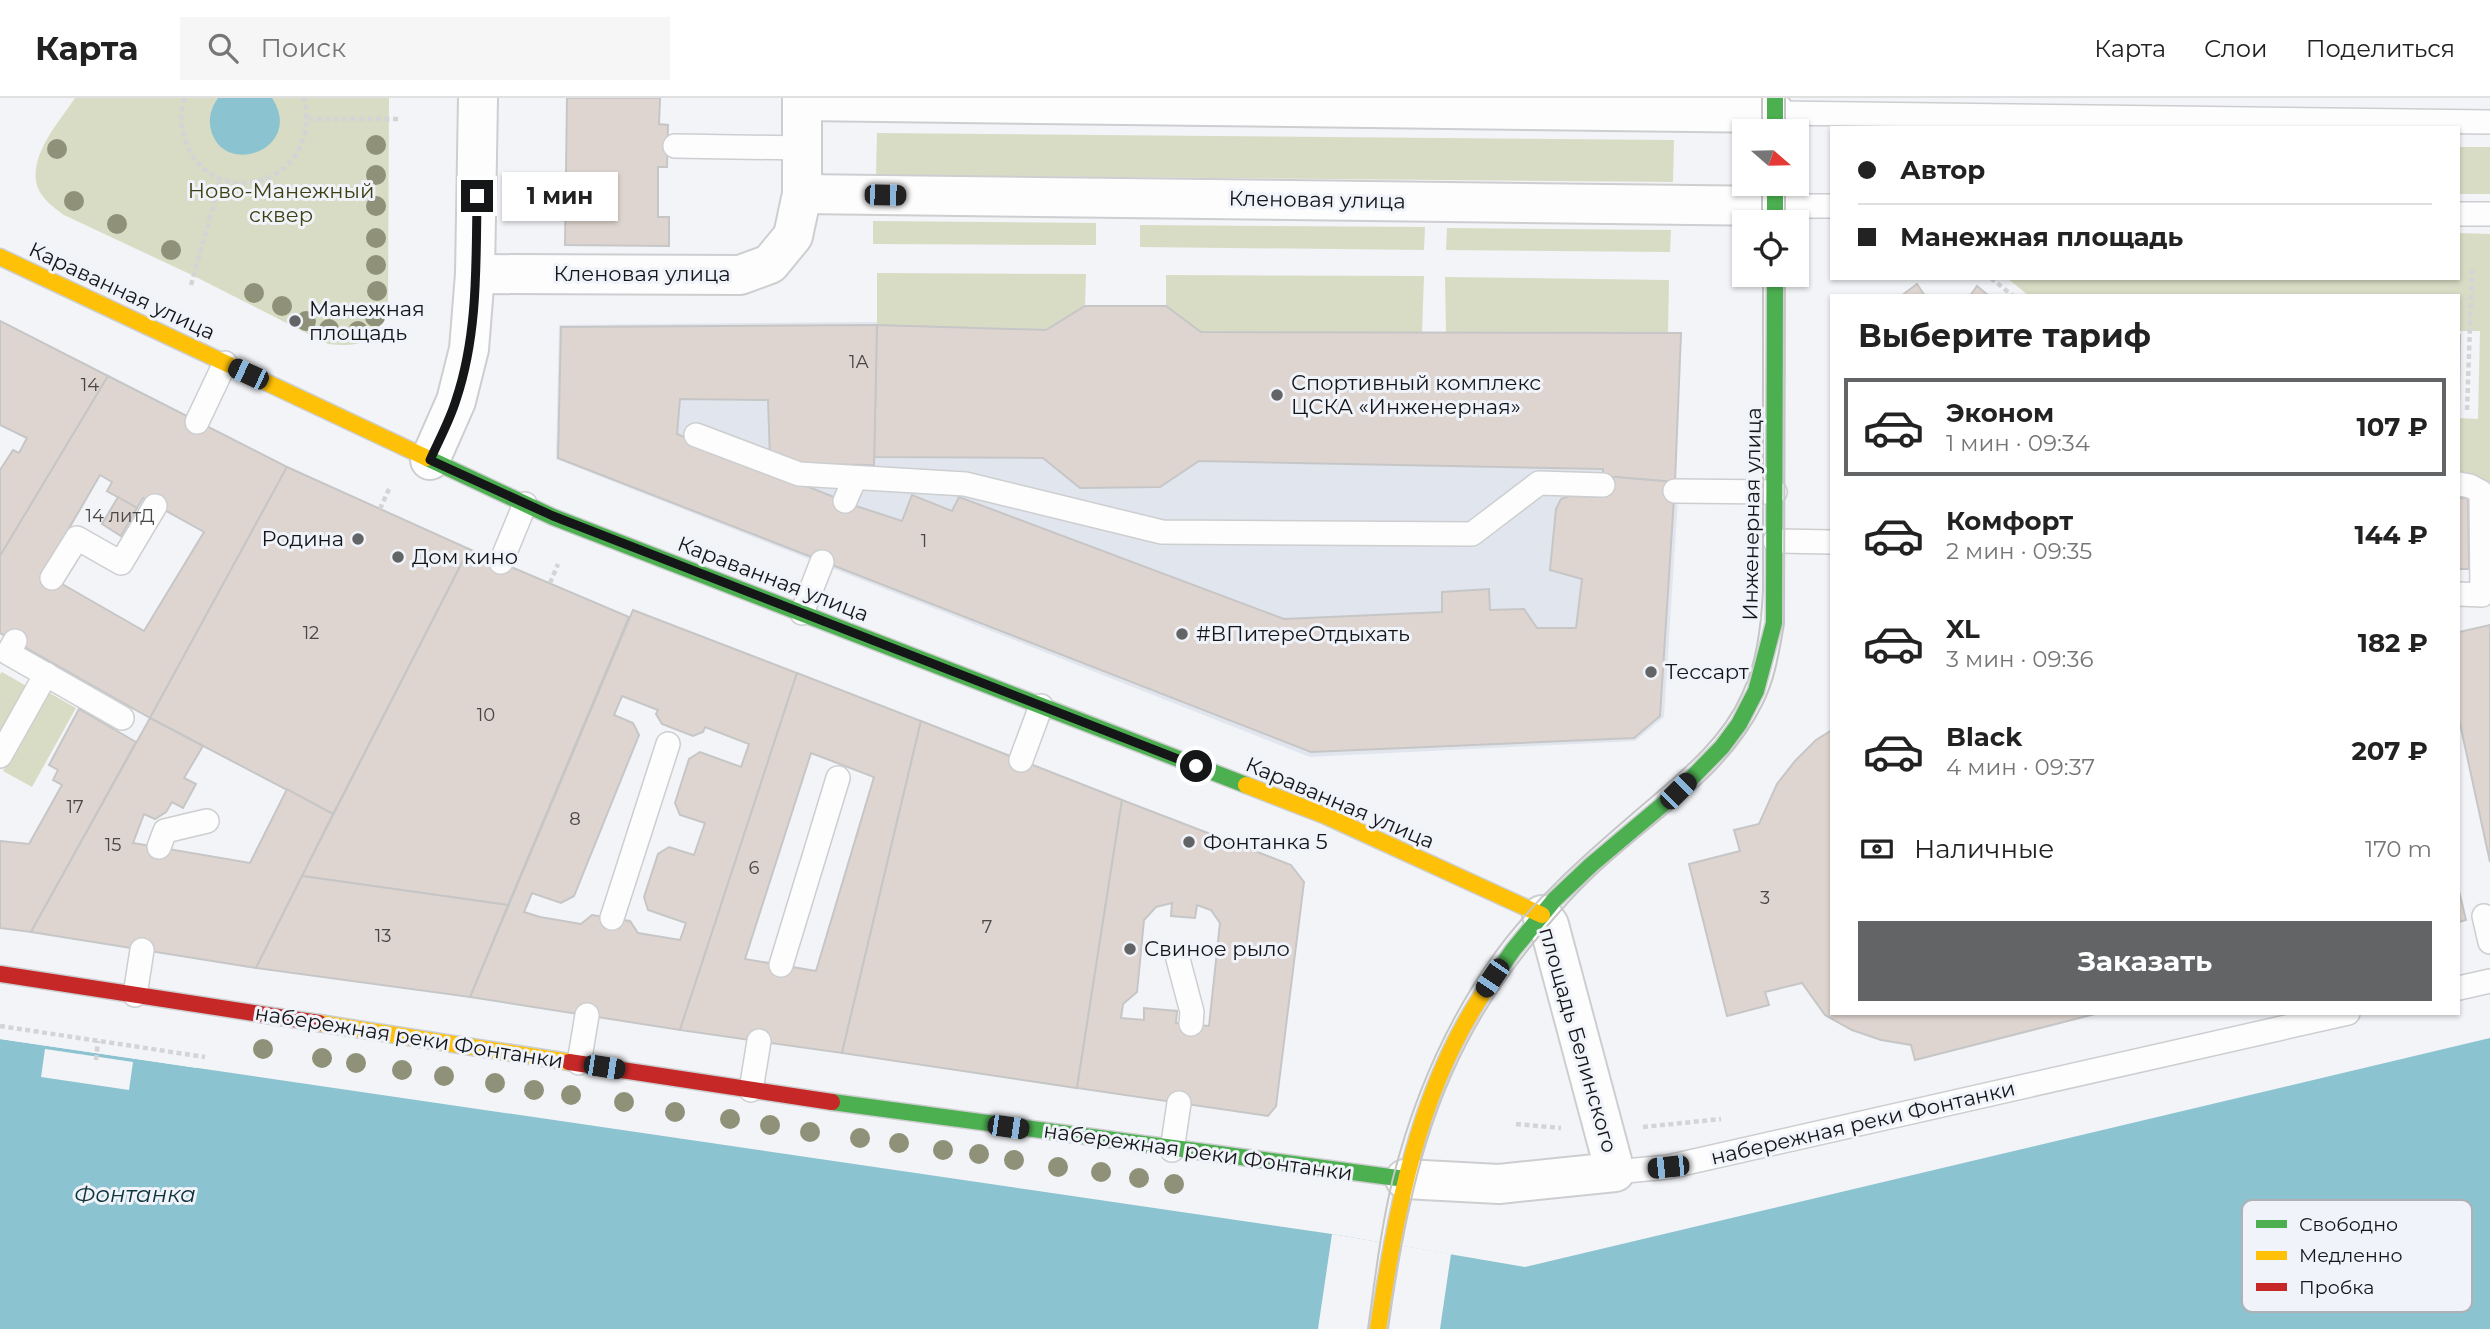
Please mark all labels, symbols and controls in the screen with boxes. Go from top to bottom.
search box [180,17,670,80]
text: Карта [35,28,138,68]
icon: search [204,29,242,67]
text: Поиск [260,32,346,64]
text: Карта [2094,34,2166,63]
text: Слои [2204,34,2268,63]
text: Поделиться [2306,34,2455,63]
north arrow [1732,119,1810,196]
map controls [1732,119,1809,287]
text: Автор [1900,154,1985,186]
callout: 1 мин [502,172,617,220]
park label: Ново-Манежный сквер [188,178,374,227]
route end [461,180,493,212]
text: 1 мин [527,182,593,210]
car [864,184,907,206]
street label: Кленовая улица [1228,185,1406,214]
button: locate [1732,210,1809,287]
text: Манежная площадь [1900,221,2183,253]
street label: Караванная улица [25,236,219,345]
street label: Кленовая улица [553,261,731,286]
place label: Манежная площадь [309,296,425,345]
marker: Манежная площадь [287,313,303,329]
text: Выберите тариф [1858,316,2151,355]
house number: 1А [849,351,870,373]
car [225,356,272,392]
place label: Спортивный комплекс ЦСКА «Инженерная» [1291,370,1541,419]
house number: 14 [81,374,99,396]
marker: Спортивный комплекс ЦСКА «Инженерная» [1269,387,1285,403]
icon: car [1862,396,1925,459]
text: Эконом [1946,397,2054,429]
street label: Инженерная улица [1737,407,1766,621]
text: 107 ₽ [2357,411,2428,443]
text: 1 мин · 09:34 [1946,429,2090,457]
icon: car [1862,504,1925,567]
house number: 14 литД [86,505,154,527]
text: Комфорт [1946,505,2073,537]
text: 144 ₽ [2354,519,2428,551]
place label: Родина [262,526,344,551]
house number: 1 [921,530,927,552]
marker: Родина [350,531,366,547]
street label: Караванная улица [674,531,872,627]
text: 2 мин · 09:35 [1946,537,2092,565]
place label: Дом кино [412,544,518,569]
marker: Дом кино [390,549,406,565]
icon: car [1862,612,1925,675]
text: XL [1946,613,1980,645]
place label: #ВПитереОтдыхать [1196,621,1410,646]
house number: 12 [303,622,319,644]
marker: #ВПитереОтдыхать [1174,626,1190,642]
text: 182 ₽ [2358,627,2428,659]
text: 3 мин · 09:36 [1946,645,2093,673]
place label: Тессарт [1665,659,1749,684]
marker: Тессарт [1643,664,1659,680]
house number: 10 [477,704,495,726]
icon: car [1862,720,1925,783]
text: Black [1946,721,2022,753]
text: 207 ₽ [2351,735,2428,767]
route start [1180,750,1212,782]
street label: Караванная улица [1242,751,1438,854]
text: 4 мин · 09:37 [1946,753,2095,781]
car [1656,769,1701,813]
house number: 17 [66,796,84,818]
house number: 8 [569,808,581,830]
place label: Фонтанка 5 [1203,829,1328,854]
icon: cash [1858,830,1896,868]
text: Наличные [1914,833,2054,865]
house number: 15 [105,834,121,856]
marker: Фонтанка 5 [1181,834,1197,850]
text: 170 m [2365,835,2432,863]
house number: 6 [749,857,760,879]
house number: 3 [1760,887,1770,909]
house number: 7 [982,916,992,938]
button: Заказать [1858,921,2432,1001]
street label: площадь Белинского [1534,924,1623,1155]
house number: 13 [375,925,391,947]
place label: Свиное рыло [1144,936,1290,961]
marker: Свиное рыло [1122,941,1138,957]
car [1472,955,1513,1001]
street label: набережная реки Фонтанки [253,1000,565,1073]
car [582,1053,627,1081]
street label: набережная реки Фонтанки [1708,1075,2018,1170]
car [986,1114,1031,1140]
street label: набережная реки Фонтанки [1042,1117,1354,1186]
car [1647,1154,1690,1180]
water label: Фонтанка [74,1180,196,1208]
legend [2242,1200,2472,1312]
text: Свободно [2299,1213,2398,1236]
text: Медленно [2299,1244,2403,1267]
text: Пробка [2299,1276,2374,1299]

